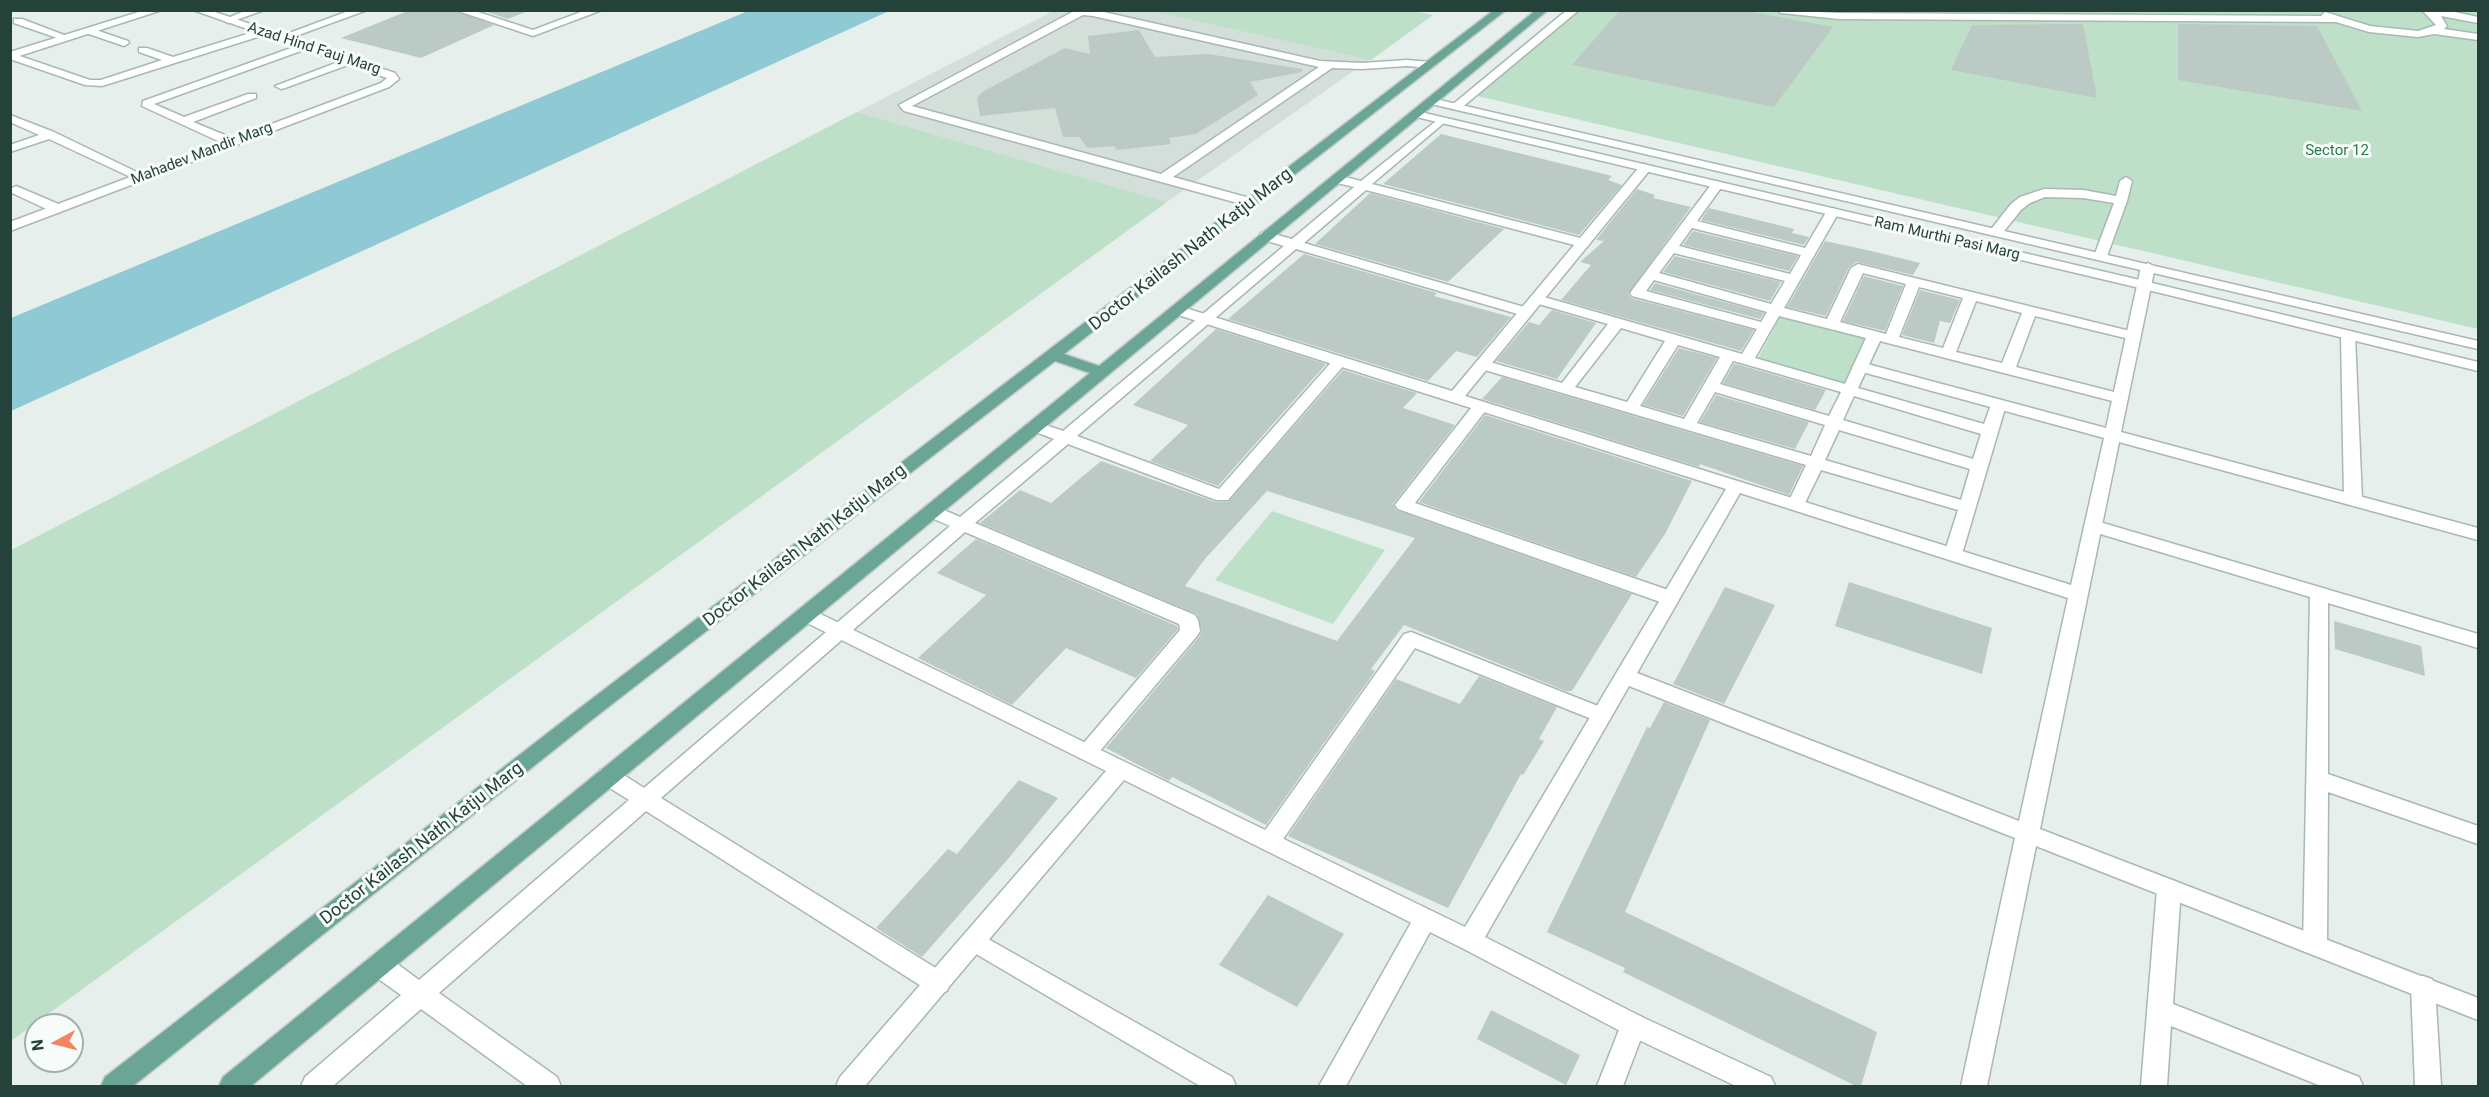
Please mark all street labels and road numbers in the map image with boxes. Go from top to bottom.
street label: Azad Hind Fauj Marg [245,19,383,79]
street label: Mahadev Mandir Marg [129,119,275,189]
street label: Doctor Kailash Nath Katju Marg [1085,164,1297,336]
street label: Ram Murthi Pasi Marg [1872,213,2022,265]
street label: Doctor Kailash Nath Katju Marg [699,460,911,632]
street label: Doctor Kailash Nath Katju Marg [316,758,528,930]

